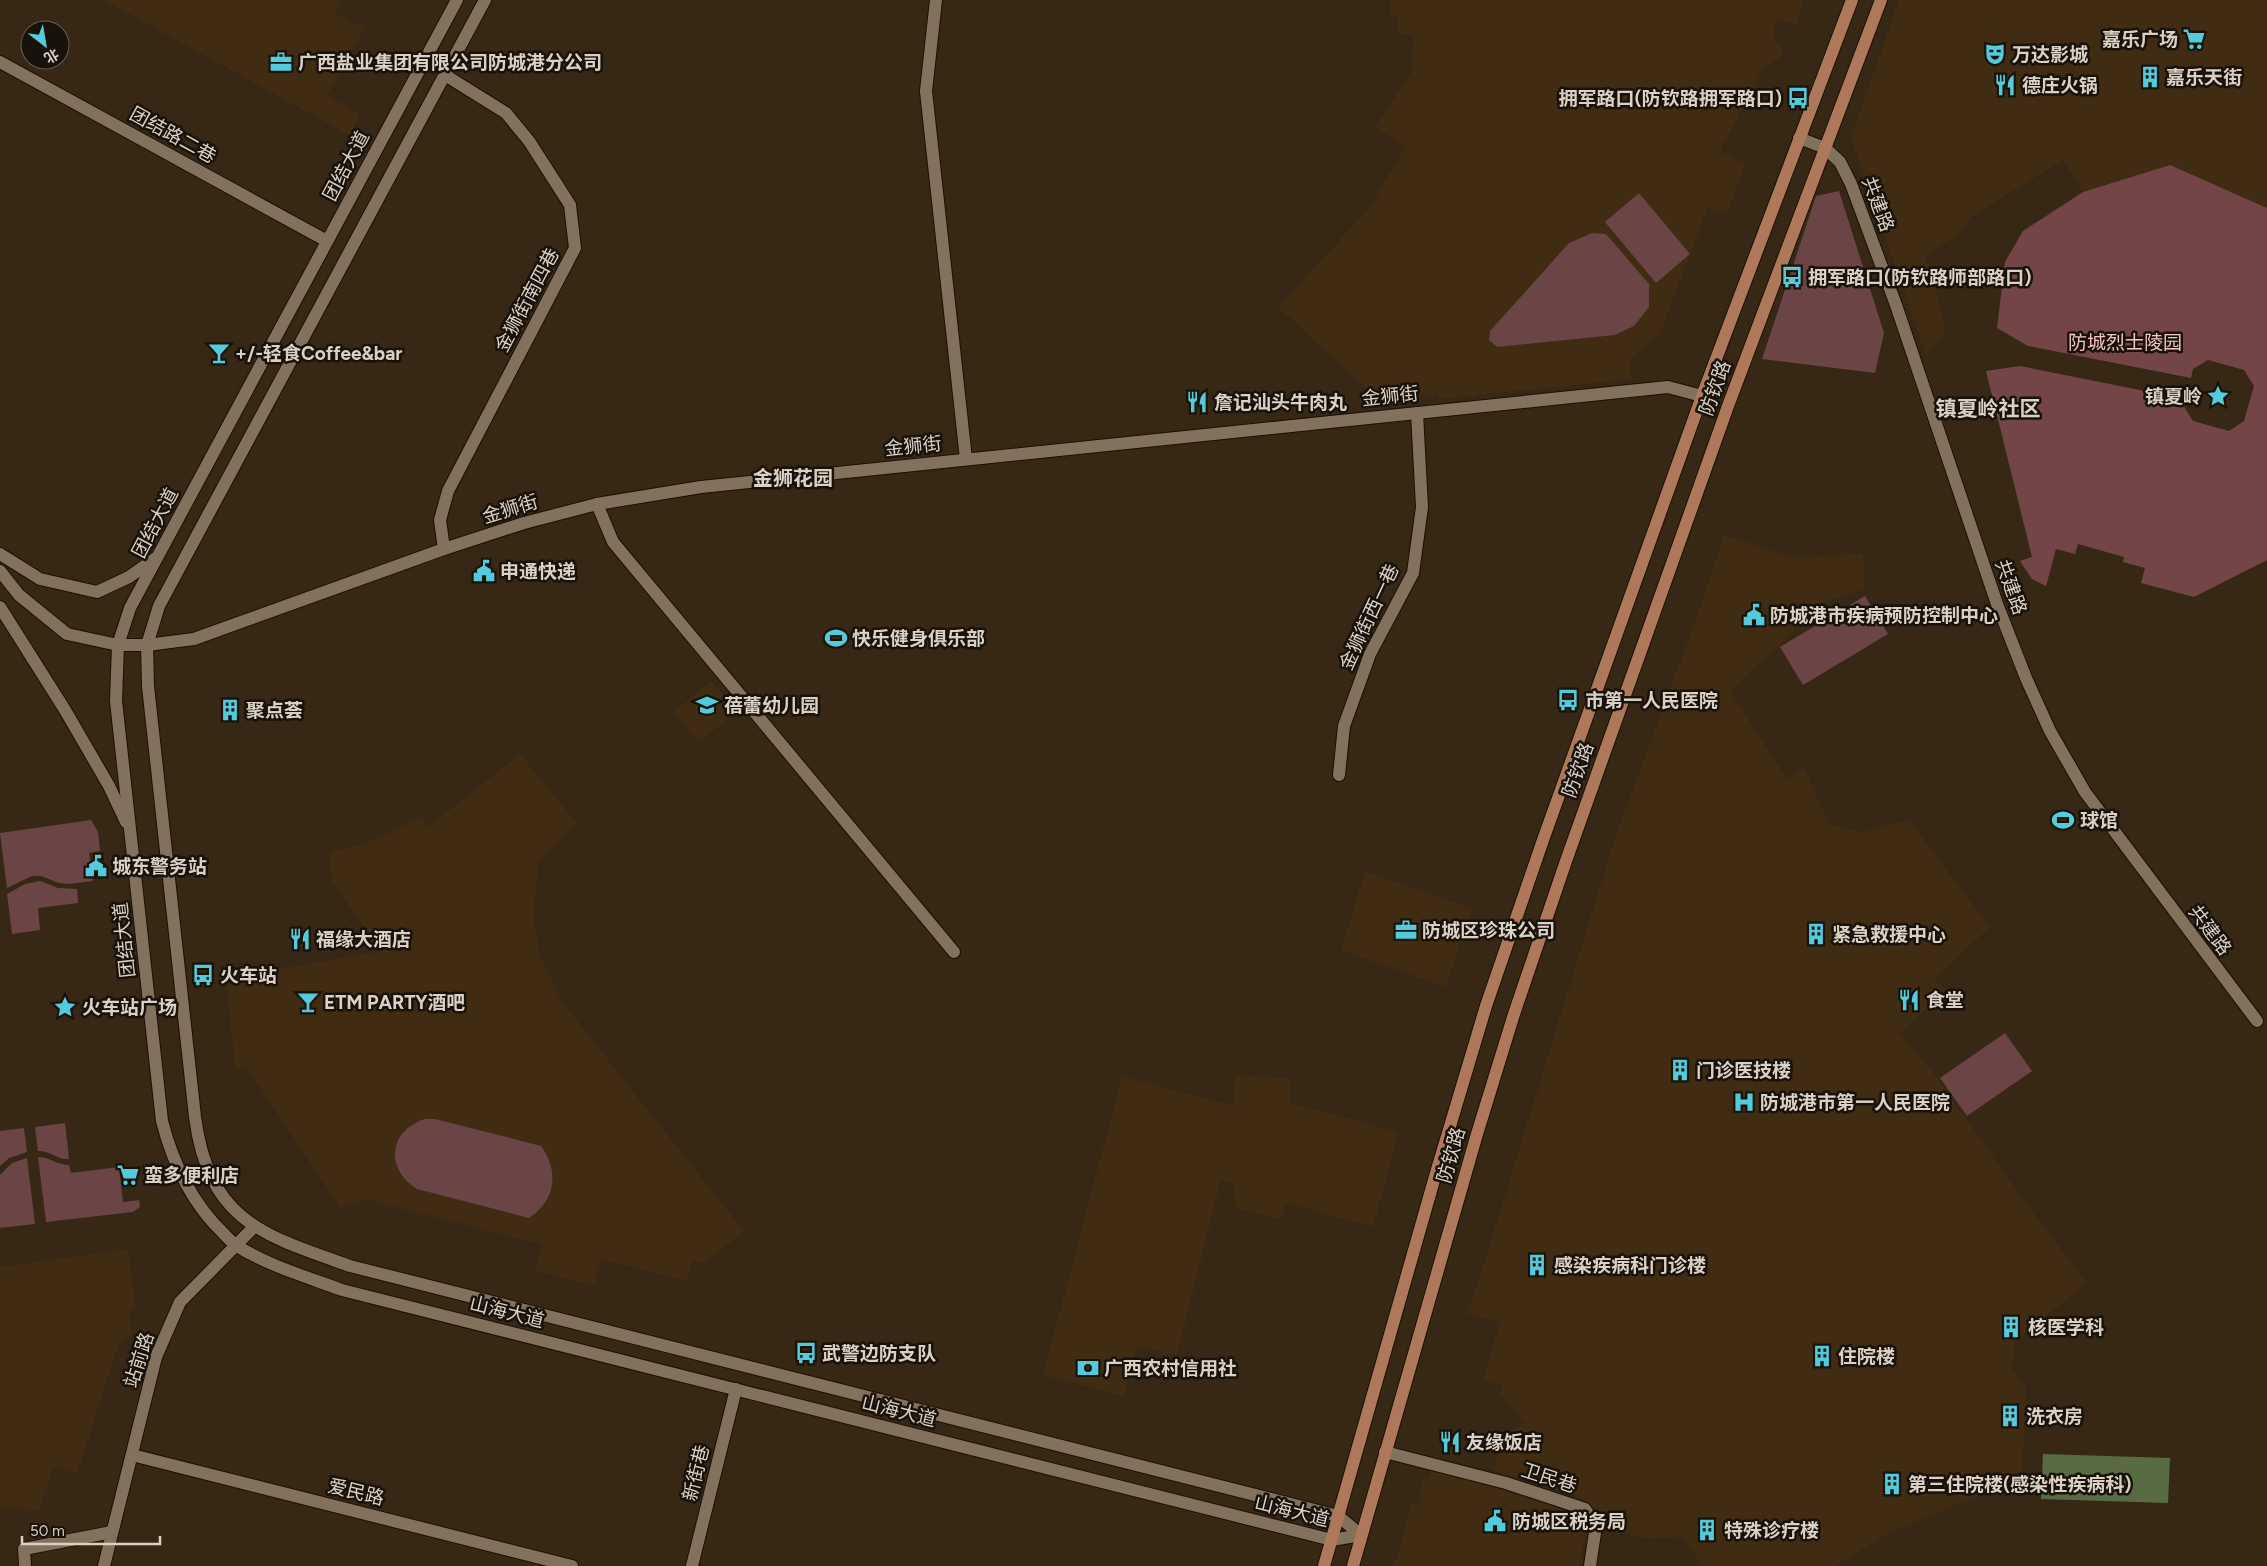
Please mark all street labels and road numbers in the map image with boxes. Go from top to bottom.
street label: 团结路二巷 [126,102,220,168]
street label: 团结大道 [318,127,374,205]
street label: 共建路 [1857,173,1899,235]
street label: 金狮街南四巷 [490,244,564,356]
street label: 防钦路 [1694,357,1736,419]
street label: 金狮街 [1360,382,1420,410]
street label: 金狮街 [883,432,943,460]
street label: 团结大道 [127,484,183,562]
street label: 金狮街 [479,490,541,528]
street label: 共建路 [1990,556,2032,618]
street label: 金狮街西一巷 [1334,560,1404,674]
street label: 防钦路 [1557,739,1599,801]
street label: 共建路 [2184,900,2236,960]
street label: 团结大道 [109,901,139,979]
street label: 防钦路 [1432,1124,1470,1186]
street label: 山海大道 [467,1292,547,1332]
street label: 站前路 [119,1329,159,1391]
street label: 山海大道 [859,1391,939,1431]
street label: 新街巷 [678,1443,714,1503]
street label: 卫民巷 [1518,1458,1580,1498]
street label: 爱民路 [326,1474,386,1510]
street label: 山海大道 [1252,1491,1332,1531]

